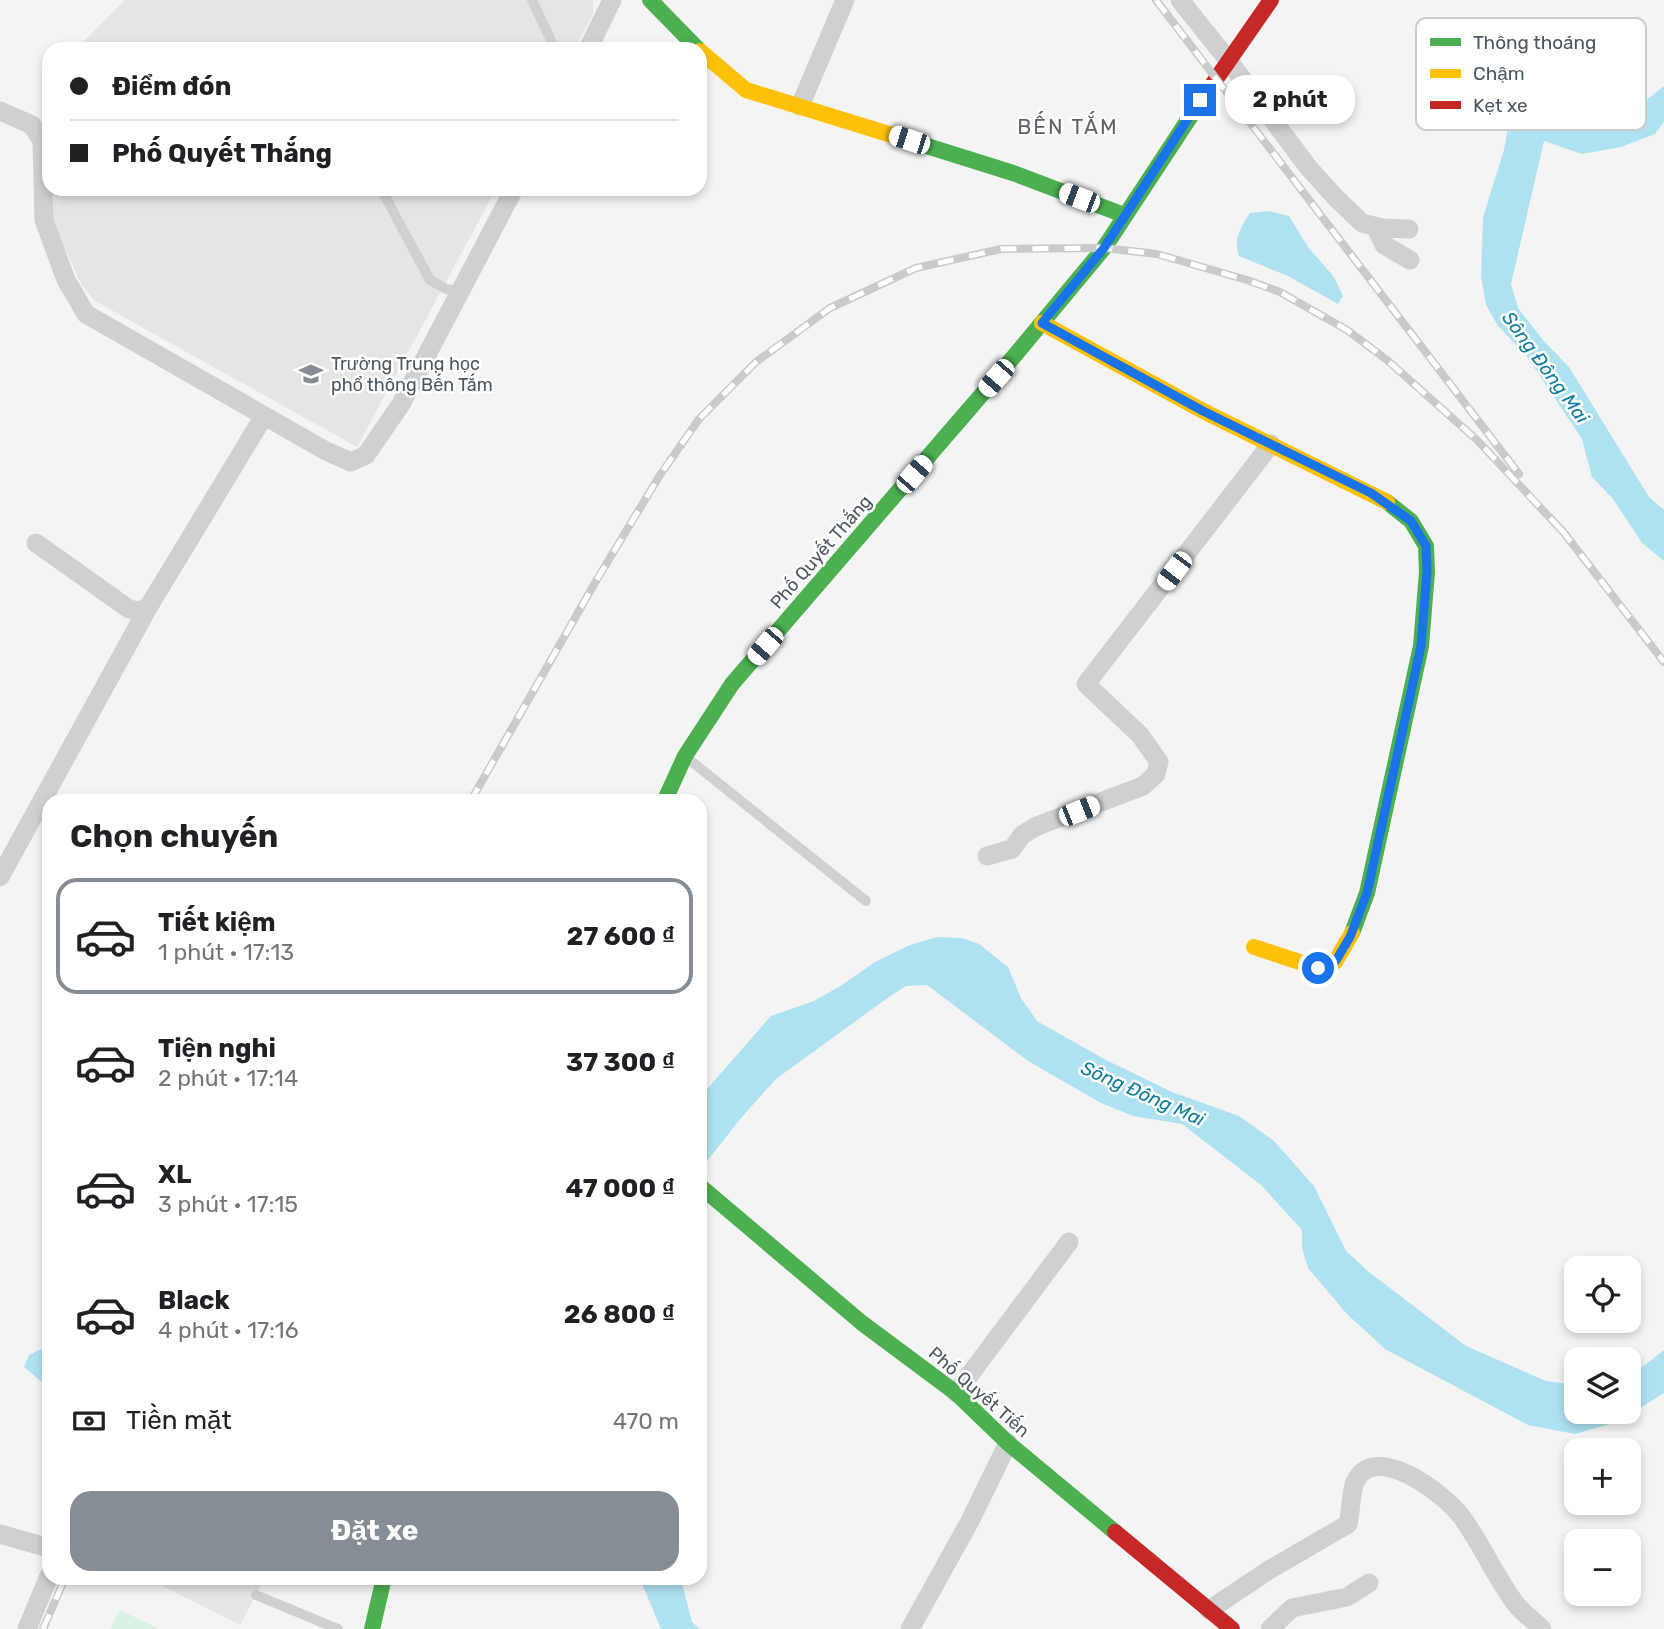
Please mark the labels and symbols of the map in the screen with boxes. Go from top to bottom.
legend [1416,18,1646,130]
text: Thông thoáng [1473,31,1596,54]
text: Chậm [1473,62,1525,85]
callout: 2 phút [1224,76,1354,124]
route end [1184,84,1216,116]
text: Kẹt xe [1473,94,1528,117]
district label: BẾN TẮM [1017,111,1119,139]
car [886,124,933,156]
car [1056,181,1103,215]
water label: Sông Đông Mai [1497,307,1594,428]
place label: Trường Trung học phổ thông Bến Tắm [331,353,493,396]
car [975,355,1018,401]
school or university icon: Trường Trung học phổ thông Bến Tắm [297,360,325,388]
car [893,451,936,497]
street label: Phố Quyết Thắng [765,490,876,613]
car [1153,548,1196,594]
car [744,623,787,669]
car [1056,793,1103,829]
route start [1302,952,1334,984]
water label: Sông Đông Mai [1077,1056,1208,1131]
street label: Phố Quyết Tiến [924,1342,1035,1442]

